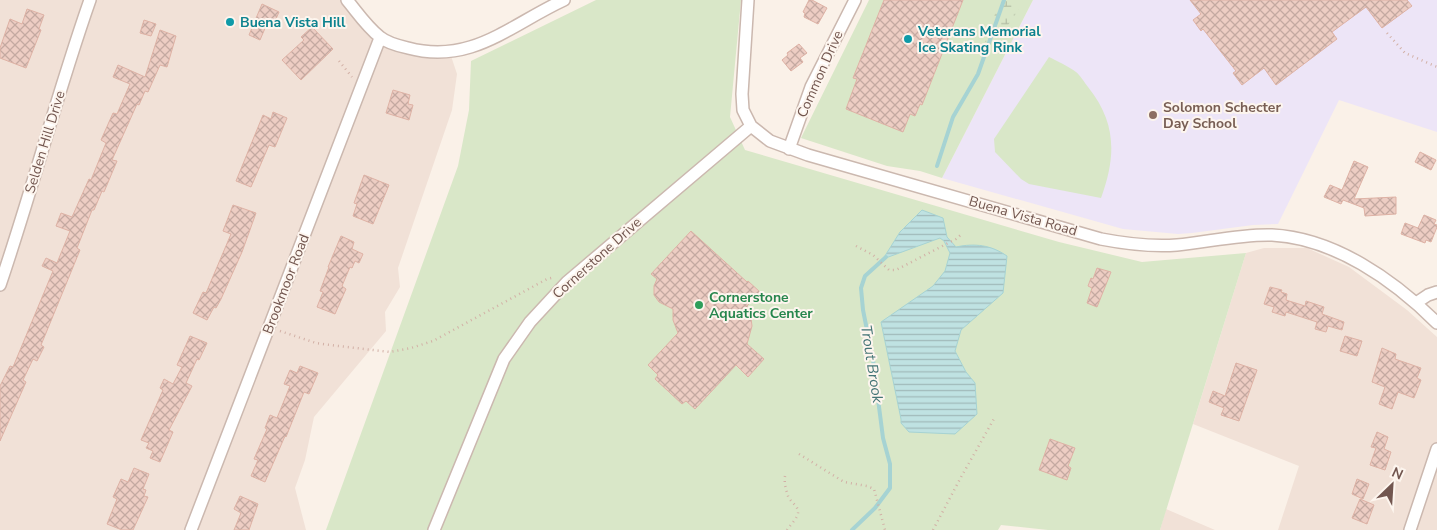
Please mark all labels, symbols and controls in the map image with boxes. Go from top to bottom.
place label: Buena Vista Hill [240,13,346,32]
marker: Buena Vista Hill [224,16,236,28]
place label: Veterans Memorial Ice Skating Rink [917,22,1041,57]
street label: Common Drive [792,28,848,120]
marker: Veterans Memorial Ice Skating Rink [902,33,914,45]
street label: Selden Hill Drive [20,88,70,196]
place label: Solomon Schecter Day School [1163,98,1281,133]
marker: Solomon Schecter Day School [1147,109,1159,121]
street label: Buena Vista Road [967,191,1079,241]
street label: Cornerstone Drive [548,213,646,303]
street label: Brookmoor Road [258,231,314,337]
place label: Cornerstone Aquatics Center [709,288,813,323]
marker: Cornerstone Aquatics Center [693,299,705,311]
water label: Trout Brook [856,324,888,405]
north arrow [1367,460,1417,510]
text: N [1389,463,1406,484]

